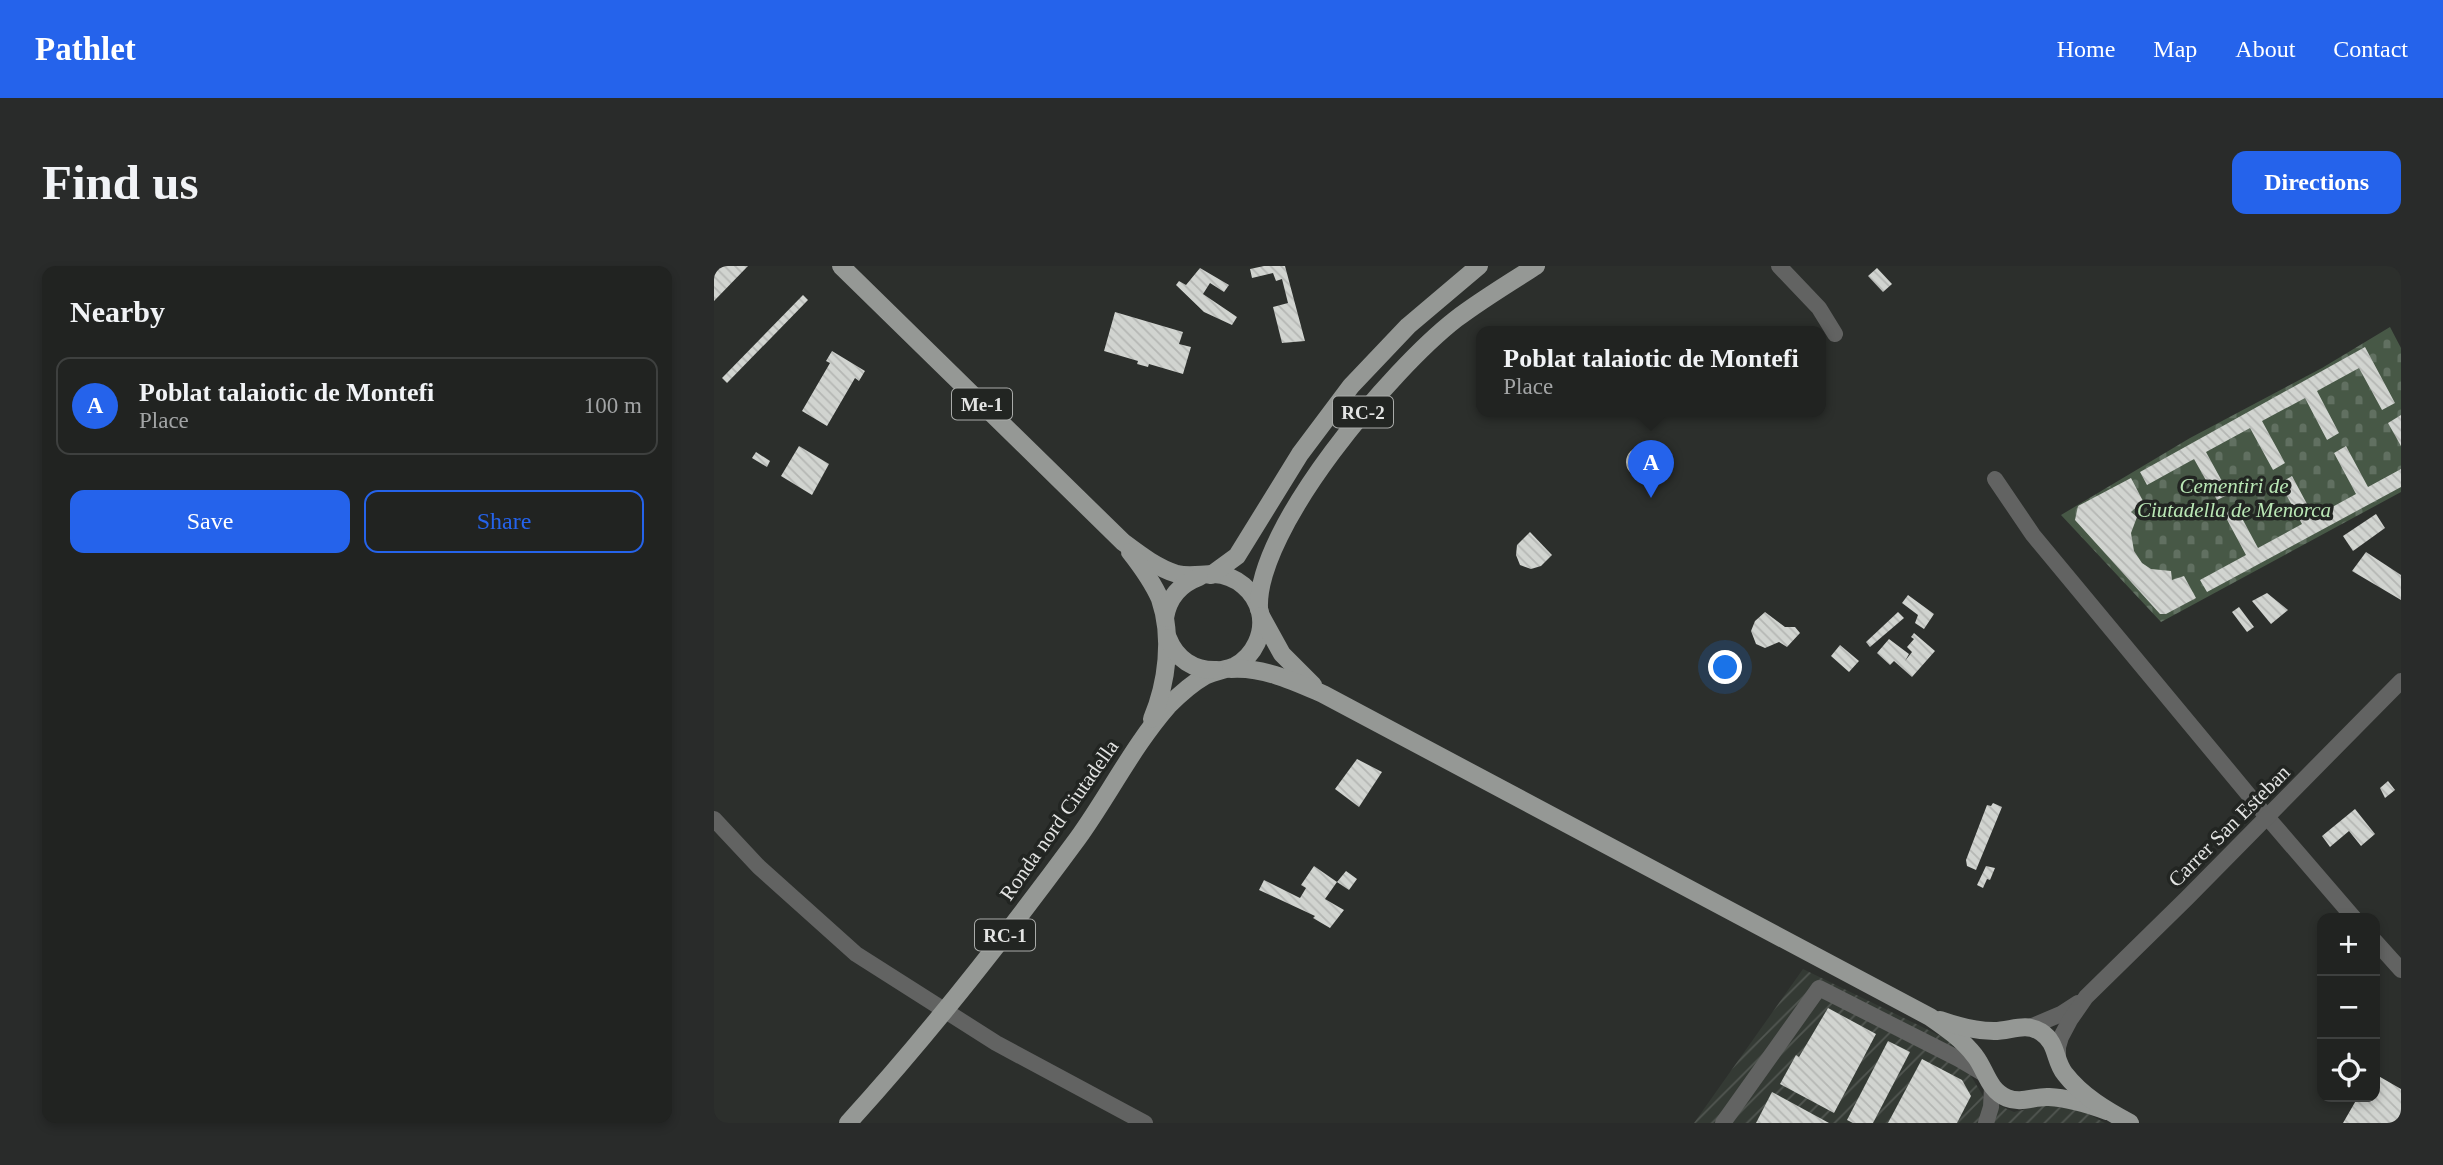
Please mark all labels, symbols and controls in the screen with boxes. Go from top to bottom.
text: Pathlet [35,31,136,67]
text: Home [2057,36,2115,62]
text: Map [2153,36,2197,62]
text: About [2235,36,2295,62]
text: Contact [2333,36,2408,62]
button: Directions [2232,151,2401,214]
text: Find us [42,155,199,210]
text: Nearby [70,295,165,328]
popup [1476,326,1826,417]
text: Poblat talaiotic de Montefi [1503,344,1799,373]
text: Place [1503,374,1553,399]
text: Poblat talaiotic de Montefi [139,378,434,407]
road number: Me-1 [952,388,1012,420]
text: A [87,393,103,418]
text: 100 m [584,393,642,418]
road number: RC-2 [1333,396,1393,428]
text: Place [139,408,189,433]
pin: A [1628,440,1674,498]
park label: Cementiri de Ciutadella de Menorca [2137,474,2331,522]
button: Save [70,490,350,553]
button: Share [364,490,644,553]
your location [1708,650,1742,684]
street label: Ronda nord Ciutadella [995,735,1124,905]
street label: Carrer San Esteban [2163,760,2295,892]
map controls [2317,913,2380,1102]
button: + [2317,913,2380,976]
road number: RC-1 [975,920,1035,950]
button: − [2317,976,2380,1039]
button: locate [2317,1039,2380,1102]

